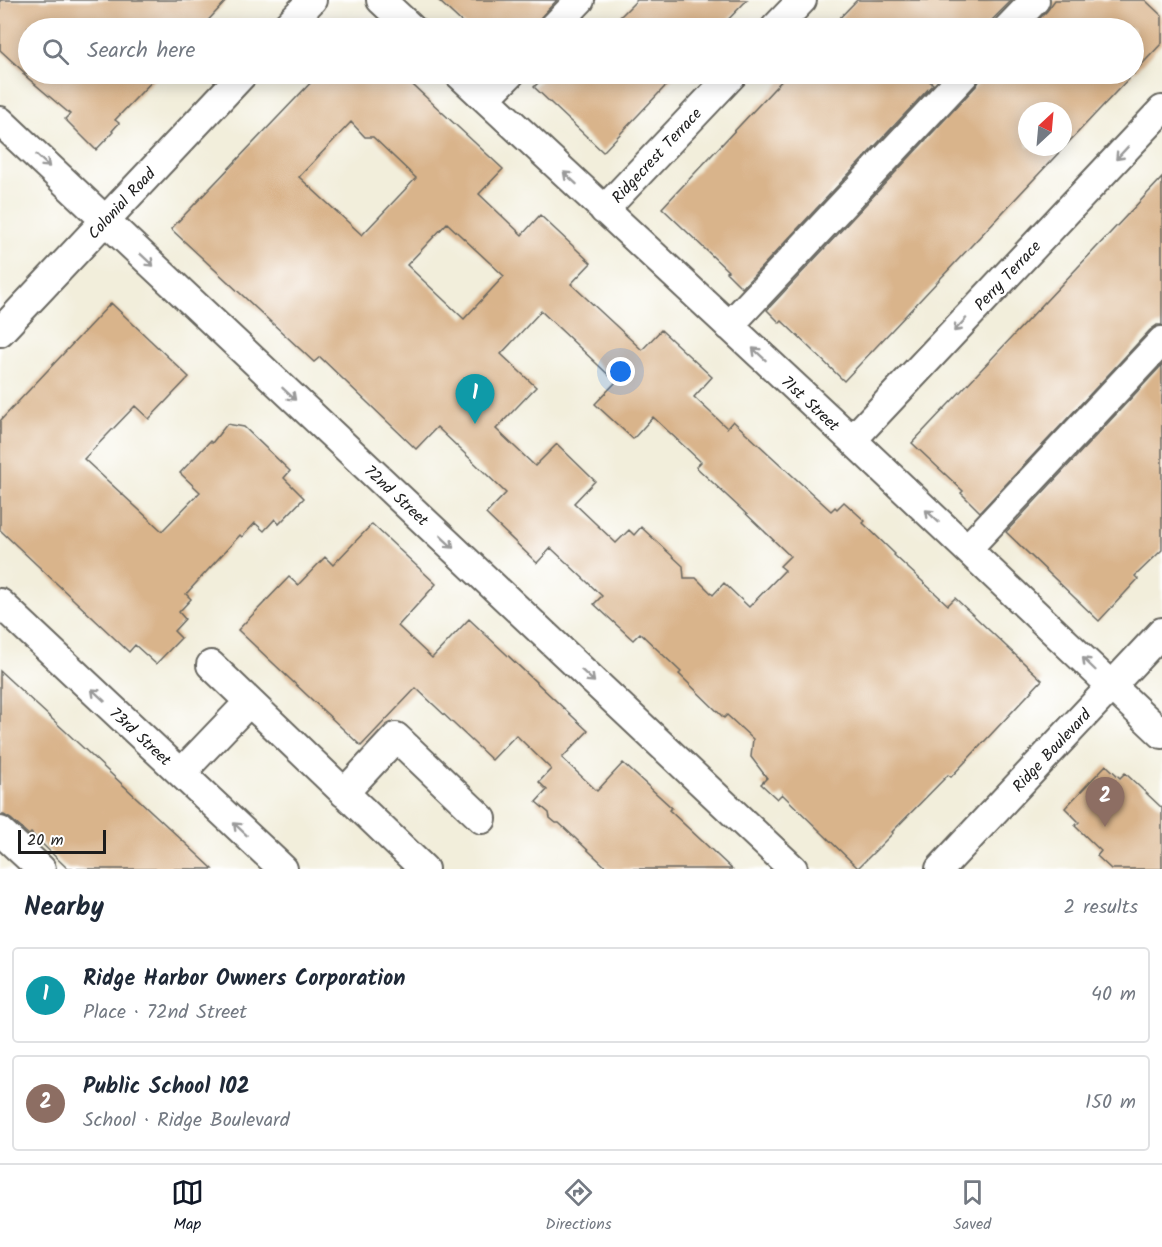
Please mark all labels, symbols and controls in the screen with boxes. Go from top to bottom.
search box [18,18,1144,84]
text: Search here [87,34,195,69]
icon: search [39,35,72,68]
street label: Ridgecrest Terrace [606,102,708,210]
north arrow [1018,102,1072,156]
one-way arrow [1115,145,1129,160]
one-way arrow [35,154,50,168]
street label: Colonial Road [82,162,163,246]
one-way arrow [563,171,578,185]
street label: Perry Terrace [969,235,1047,317]
one-way arrow [140,253,155,267]
one-way arrow [952,318,967,333]
one-way arrow [752,347,767,361]
your location [606,357,635,386]
street label: 71st Street [775,370,846,438]
pin: 1 [456,374,494,424]
one-way arrow [282,387,297,401]
street label: 72nd Street [358,460,434,533]
one-way arrow [925,509,940,523]
one-way arrow [439,535,454,549]
one-way arrow [1082,657,1097,672]
one-way arrow [581,669,596,683]
one-way arrow [91,688,106,702]
street label: 73rd Street [103,702,177,773]
street label: Ridge Boulevard [1007,703,1098,798]
pin: 2 [1086,778,1124,827]
one-way arrow [233,822,248,836]
scale bar [18,827,106,854]
text: 20 m [27,828,63,853]
text: Nearby [24,887,104,929]
text: 2 results [1063,892,1138,924]
text: Ridge Harbor Owners Corporation [83,962,405,997]
text: 1 [42,979,49,1011]
text: 40 m [1091,979,1136,1011]
text: Place · 72nd Street [83,997,247,1029]
text: Public School 102 [83,1070,249,1105]
text: 2 [40,1087,51,1119]
text: 150 m [1085,1087,1136,1119]
text: School · Ridge Boulevard [83,1105,290,1137]
tab: Map [171,1176,204,1237]
tab: Directions [545,1176,612,1237]
tab: Saved [953,1176,991,1237]

